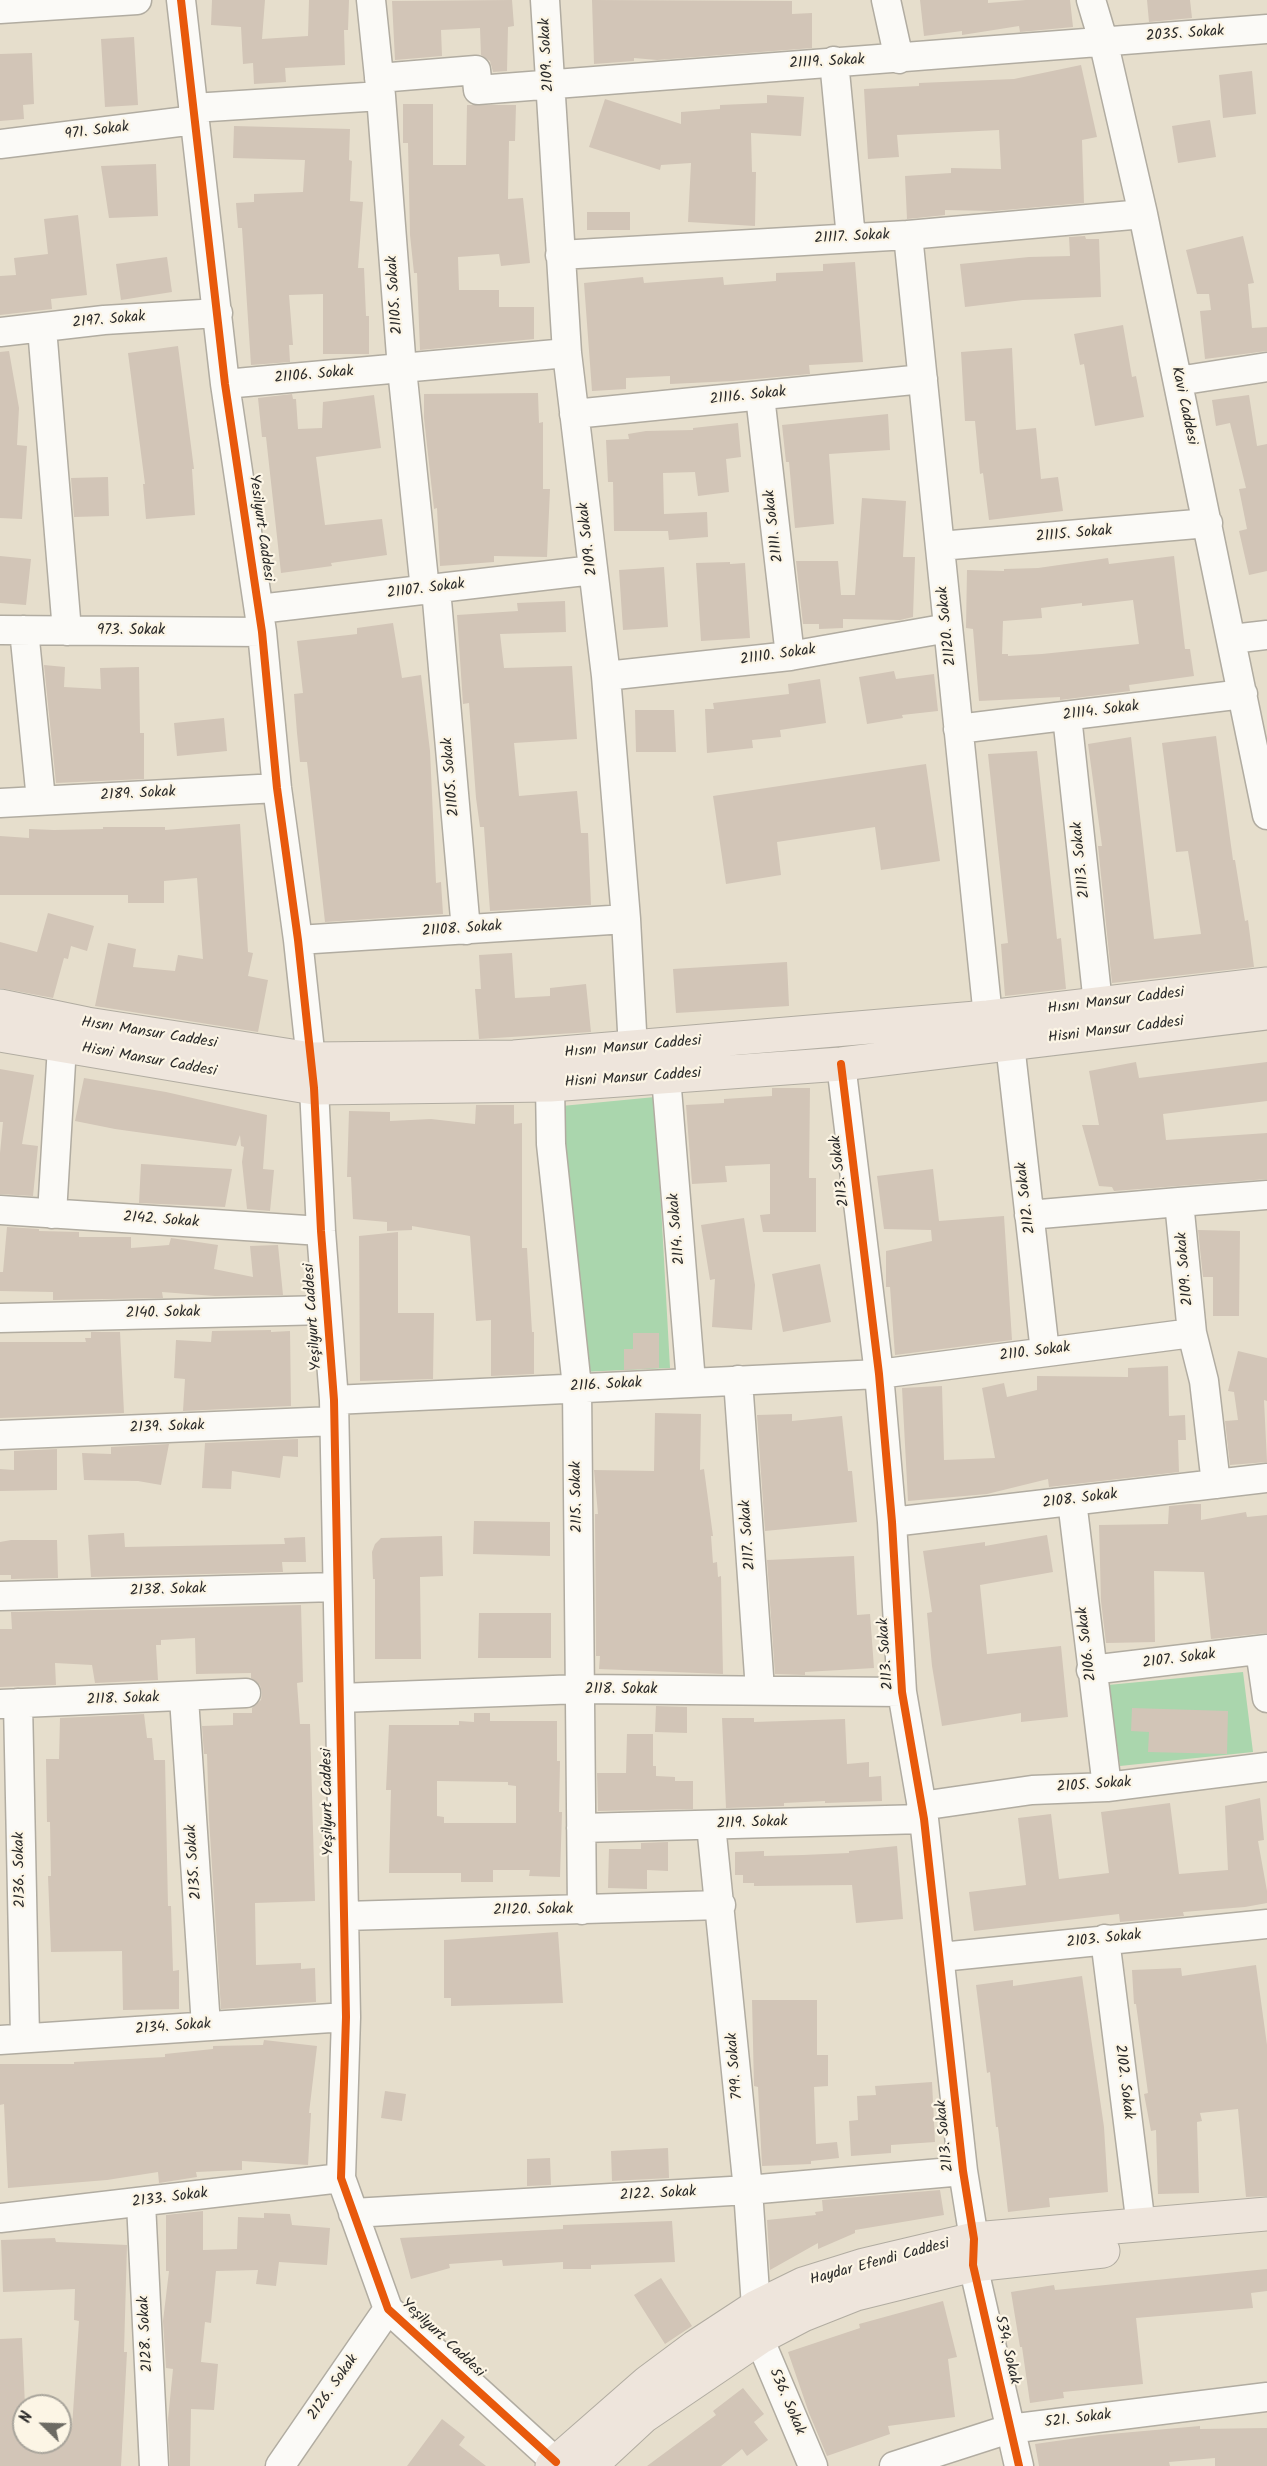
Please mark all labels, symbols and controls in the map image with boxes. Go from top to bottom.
street label: 2109. Sokak [537,18,559,92]
street label: 2035. Sokak [1145,23,1225,47]
street label: 21119. Sokak [789,52,865,74]
street label: 971. Sokak [64,119,130,145]
street label: 21117. Sokak [814,227,890,249]
street label: 21105. Sokak [384,255,408,335]
street label: 2197. Sokak [72,309,146,333]
street label: 21106. Sokak [274,364,354,388]
street label: Kavi Caddesi [1166,365,1200,447]
street label: 21116. Sokak [709,384,787,410]
street label: Yesilyurt Caddesi [244,473,276,583]
street label: 21111. Sokak [762,489,788,563]
street label: 2109. Sokak [576,501,602,577]
street label: 21115. Sokak [1035,523,1113,547]
street label: 21107. Sokak [386,576,466,604]
street label: 21120. Sokak [935,585,961,667]
street label: 973. Sokak [97,622,165,640]
street label: 21110. Sokak [739,642,817,670]
street label: 21114. Sokak [1062,698,1140,726]
street label: 21105. Sokak [440,737,464,817]
street label: 2189. Sokak [100,784,176,806]
street label: 21113. Sokak [1069,821,1095,899]
street label: 21108. Sokak [421,918,503,942]
street label: Hısnı Mansur Caddesi [1047,985,1185,1019]
street label: Hısnı Mansur Caddesi [80,1014,218,1054]
street label: Hisni Mansur Caddesi [1047,1014,1185,1048]
street label: Hısnı Mansur Caddesi [564,1033,702,1063]
street label: Hisni Mansur Caddesi [80,1040,218,1082]
street label: Hisni Mansur Caddesi [564,1065,702,1093]
street label: 2113. Sokak [828,1134,854,1208]
street label: 2112. Sokak [1014,1161,1040,1235]
street label: 2114. Sokak [666,1192,690,1266]
street label: 2142. Sokak [123,1209,199,1233]
street label: 2109. Sokak [1174,1232,1198,1306]
street label: Yeşilyurt Caddesi [301,1263,327,1371]
street label: 2140. Sokak [126,1304,200,1324]
street label: 2110. Sokak [999,1340,1071,1366]
street label: 2116. Sokak [570,1375,642,1397]
street label: 2139. Sokak [129,1418,205,1438]
street label: 2115. Sokak [568,1461,588,1533]
street label: 2108. Sokak [1041,1486,1119,1514]
street label: 2117. Sokak [738,1499,760,1571]
street label: 2138. Sokak [129,1581,207,1601]
street label: 2106. Sokak [1075,1606,1101,1682]
street label: 2113. Sokak [876,1617,898,1691]
street label: 2107. Sokak [1142,1647,1216,1673]
street label: 2118. Sokak [585,1681,657,1699]
street label: 2118. Sokak [86,1690,160,1710]
street label: Yeşilyurt Caddesi [319,1748,339,1856]
street label: 2105. Sokak [1056,1774,1132,1798]
street label: 2119. Sokak [716,1814,788,1834]
street label: 2135. Sokak [183,1824,207,1900]
street label: 2136. Sokak [11,1832,31,1908]
street label: 21120. Sokak [493,1901,573,1921]
street label: 2103. Sokak [1066,1927,1142,1953]
street label: 2134. Sokak [135,2016,211,2040]
street label: 799. Sokak [724,2032,748,2100]
street label: 2102. Sokak [1109,2044,1137,2120]
street label: 2113. Sokak [933,2099,959,2173]
street label: 2122. Sokak [619,2184,697,2206]
street label: 2133. Sokak [131,2185,209,2213]
street label: Haydar Efendi Caddesi [808,2236,952,2290]
street label: 2128. Sokak [136,2295,158,2373]
street label: Yeşilyurt Caddesi [396,2296,488,2382]
street label: 534. Sokak [989,2314,1023,2386]
street label: 2126. Sokak [305,2352,363,2424]
street label: 536. Sokak [764,2366,808,2438]
north arrow [12,2394,72,2454]
street label: 521. Sokak [1044,2407,1112,2433]
text: N [13,2408,40,2427]

